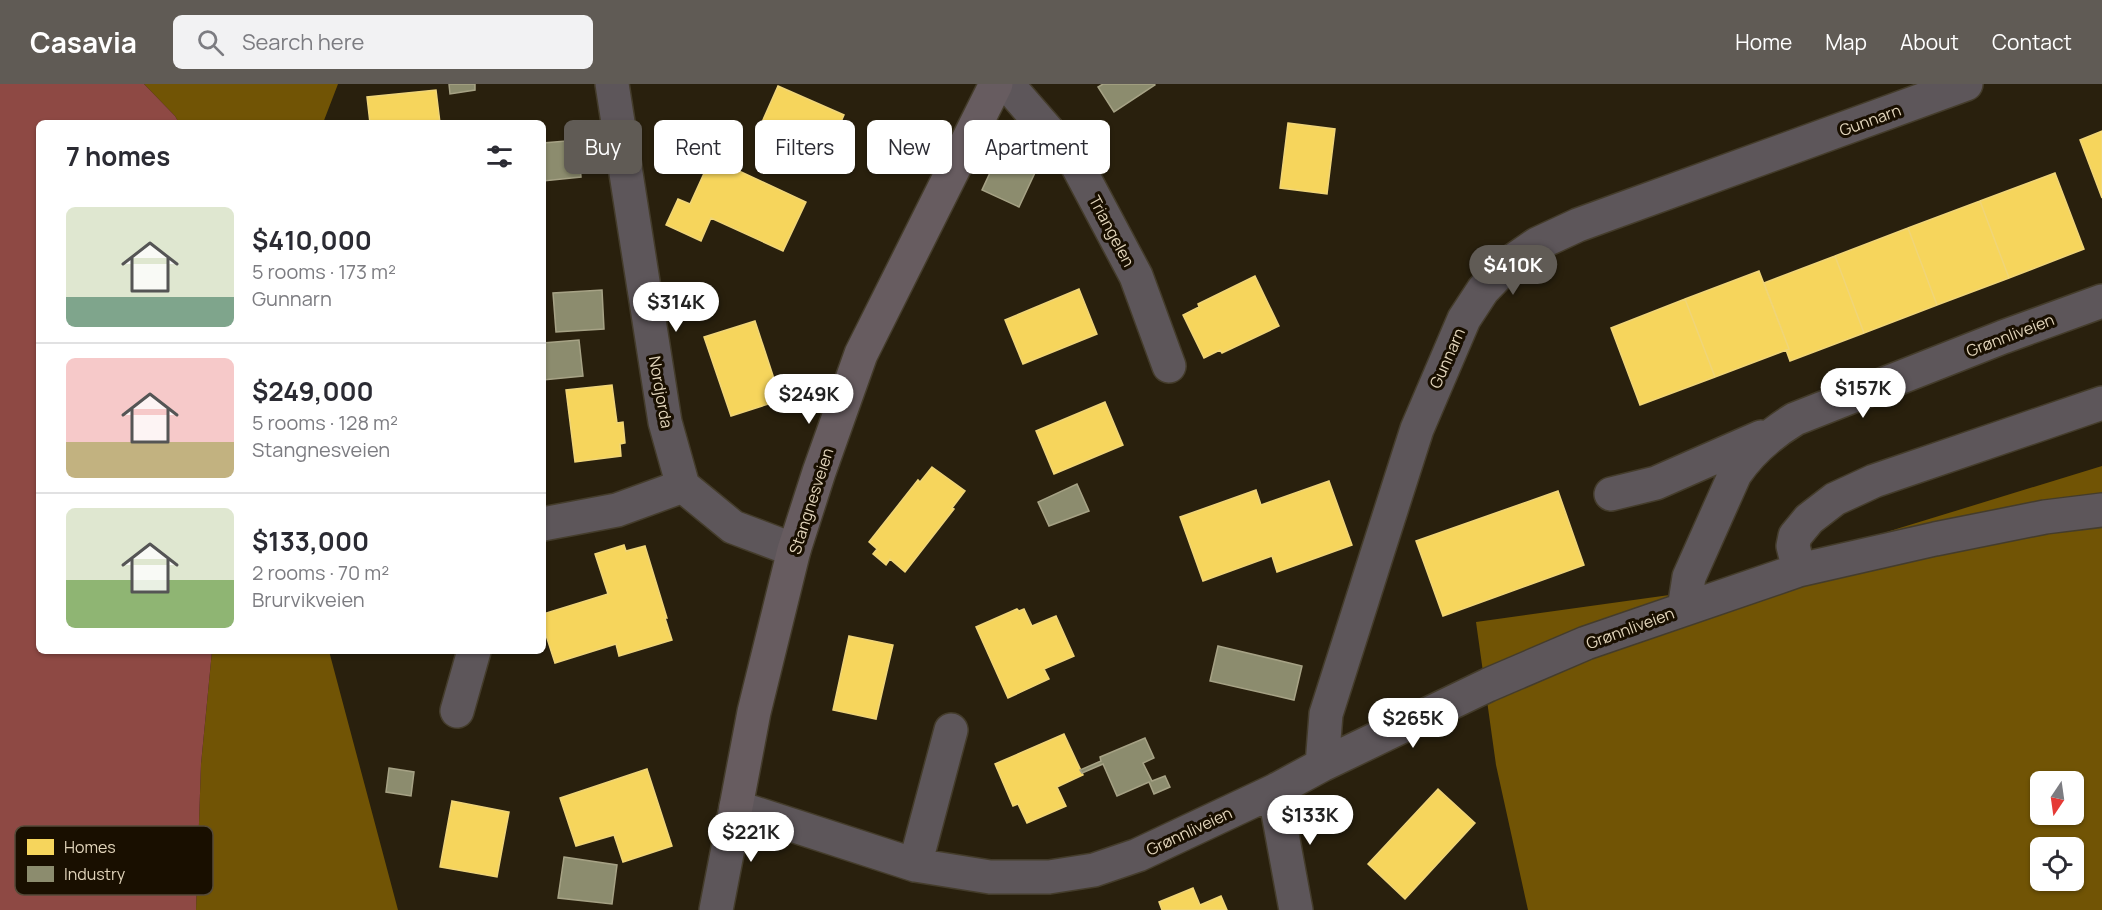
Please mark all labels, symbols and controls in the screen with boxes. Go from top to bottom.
search box [173,15,593,69]
text: Casavia [30,23,137,61]
icon: search [194,26,227,59]
text: Search here [242,27,364,57]
text: Home [1735,28,1792,56]
text: Map [1825,28,1867,56]
text: About [1900,28,1959,56]
text: Contact [1992,28,2072,56]
street label: Gunnarn [1836,99,1904,141]
chip: Buy [564,120,642,174]
chip: Rent [654,120,743,174]
chip: Filters [755,120,855,174]
chip: New [867,120,952,174]
chip: Apartment [964,120,1110,174]
text: 7 homes [66,138,170,174]
icon: filters [483,140,516,173]
street label: Triangelen [1084,191,1140,271]
text: $410,000 [252,222,372,258]
icon: home [114,231,186,303]
pin: $410K [1471,245,1555,296]
text: $410K [1483,251,1543,278]
text: 5 rooms · 173 m² [252,258,396,285]
pin: $314K [634,282,718,333]
text: Gunnarn [252,285,332,312]
text: $314K [647,288,705,315]
street label: Grønnliveien [1963,308,2057,362]
street label: Gunnarn [1424,324,1470,392]
street label: Nordjorda [644,354,678,430]
pin: $157K [1821,368,1905,419]
text: $249,000 [252,373,374,409]
pin: $249K [767,374,851,425]
text: $157K [1835,374,1891,401]
text: $249K [778,380,840,407]
icon: home [114,382,186,454]
text: 5 rooms · 128 m² [252,409,398,436]
text: Stangnesveien [252,436,390,463]
street label: Stangnesveien [783,445,839,557]
text: $133,000 [252,523,369,559]
icon: home [114,532,186,604]
text: 2 rooms · 70 m² [252,559,389,586]
text: Brurvikveien [252,586,365,613]
street label: Grønnliveien [1583,602,1677,654]
pin: $265K [1371,698,1455,749]
text: $265K [1382,704,1444,731]
north arrow [2030,771,2084,825]
map controls [2030,771,2084,891]
pin: $133K [1268,795,1352,846]
text: $133K [1281,801,1339,828]
street label: Grønnliveien [1143,802,1235,860]
pin: $221K [709,812,793,863]
text: $221K [722,818,780,845]
legend [15,826,213,895]
text: Homes [64,836,116,858]
button: locate [2030,837,2084,891]
text: Industry [64,863,126,885]

